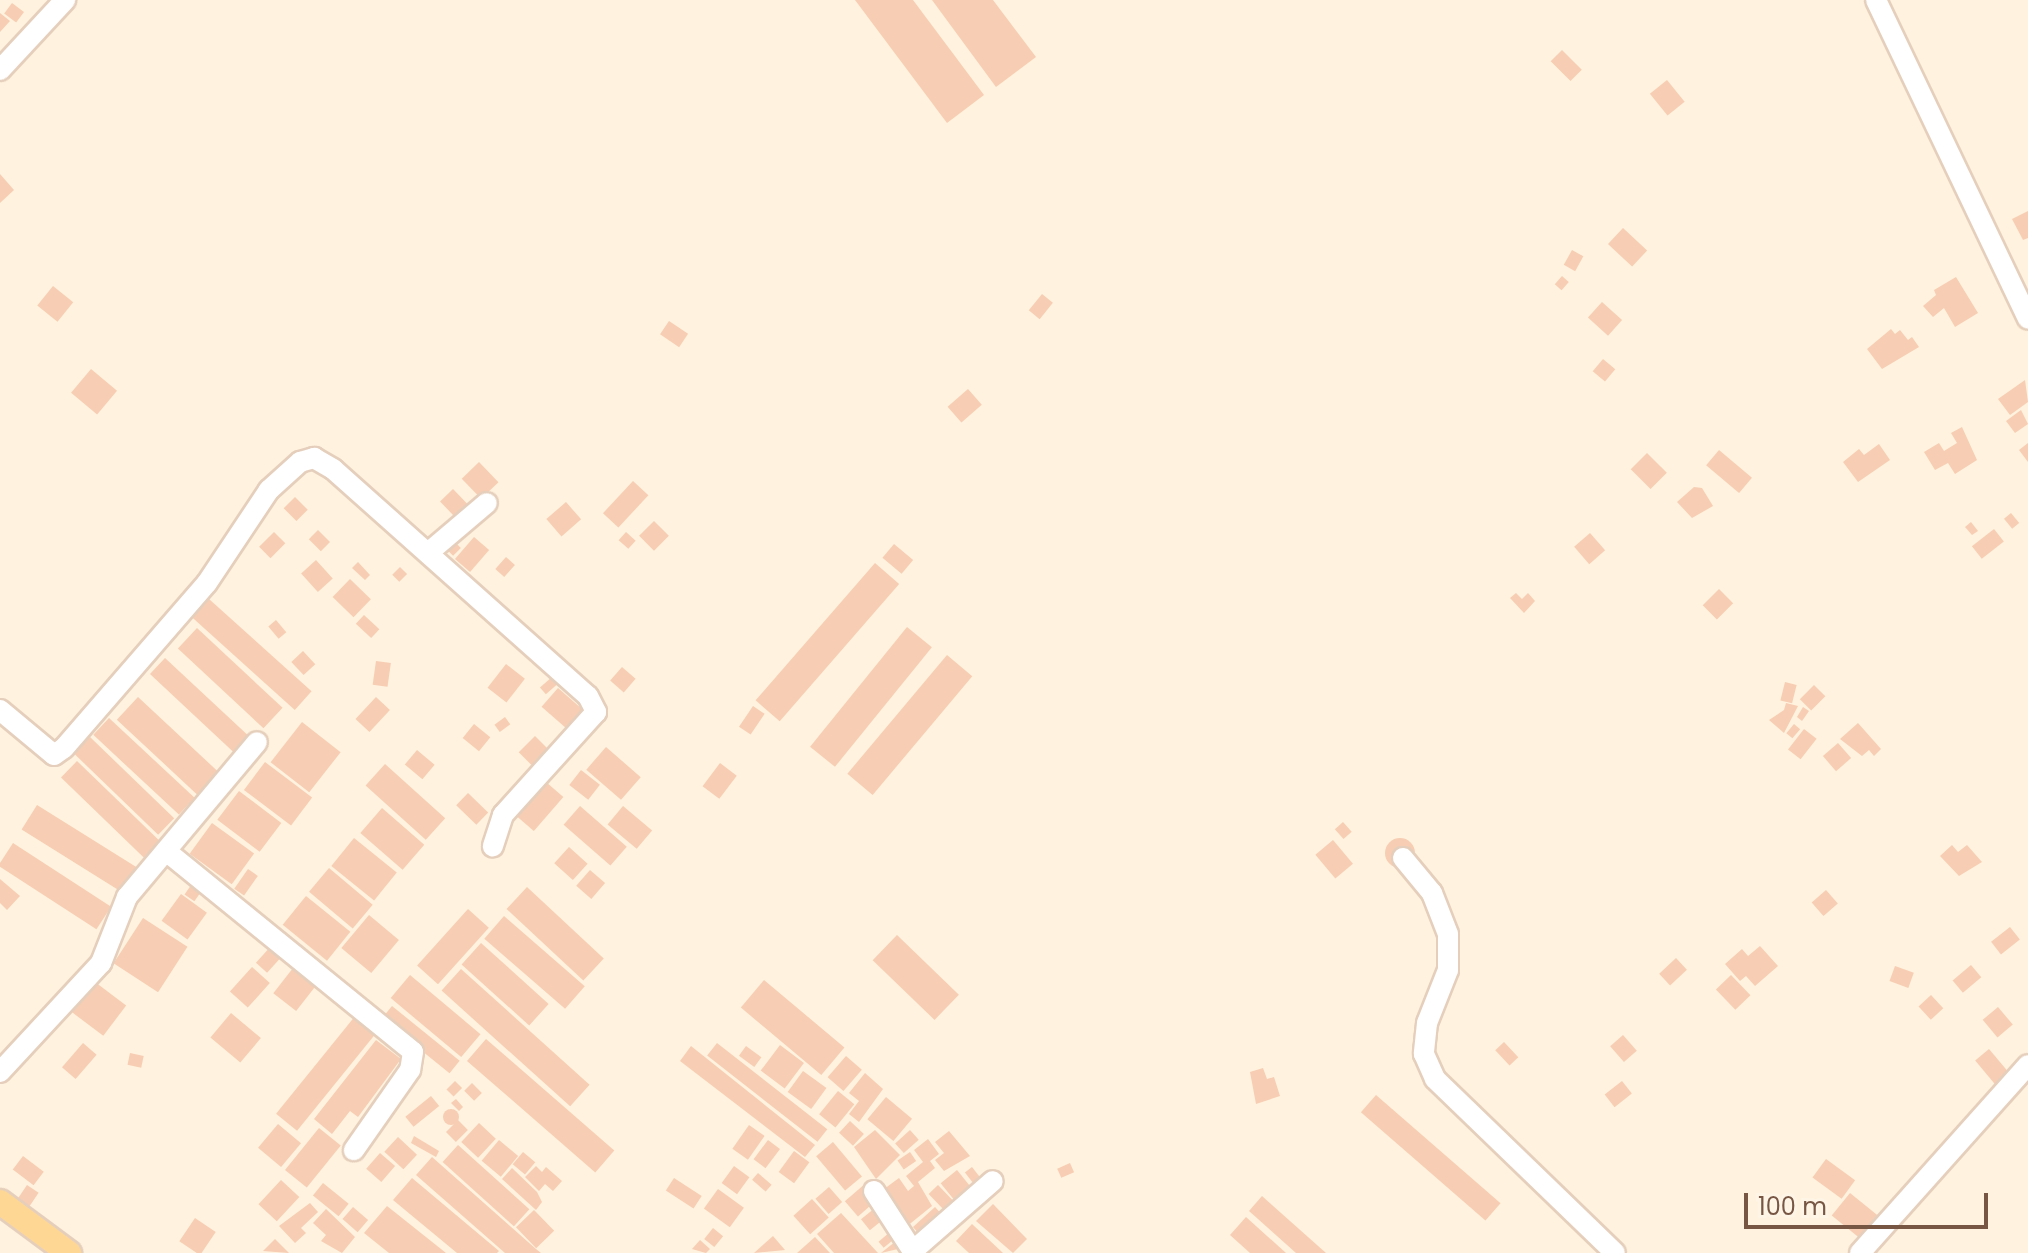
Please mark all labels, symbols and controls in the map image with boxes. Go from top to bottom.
scale bar [1748,1177,1992,1227]
text: 100 m [1758,1190,1827,1223]

